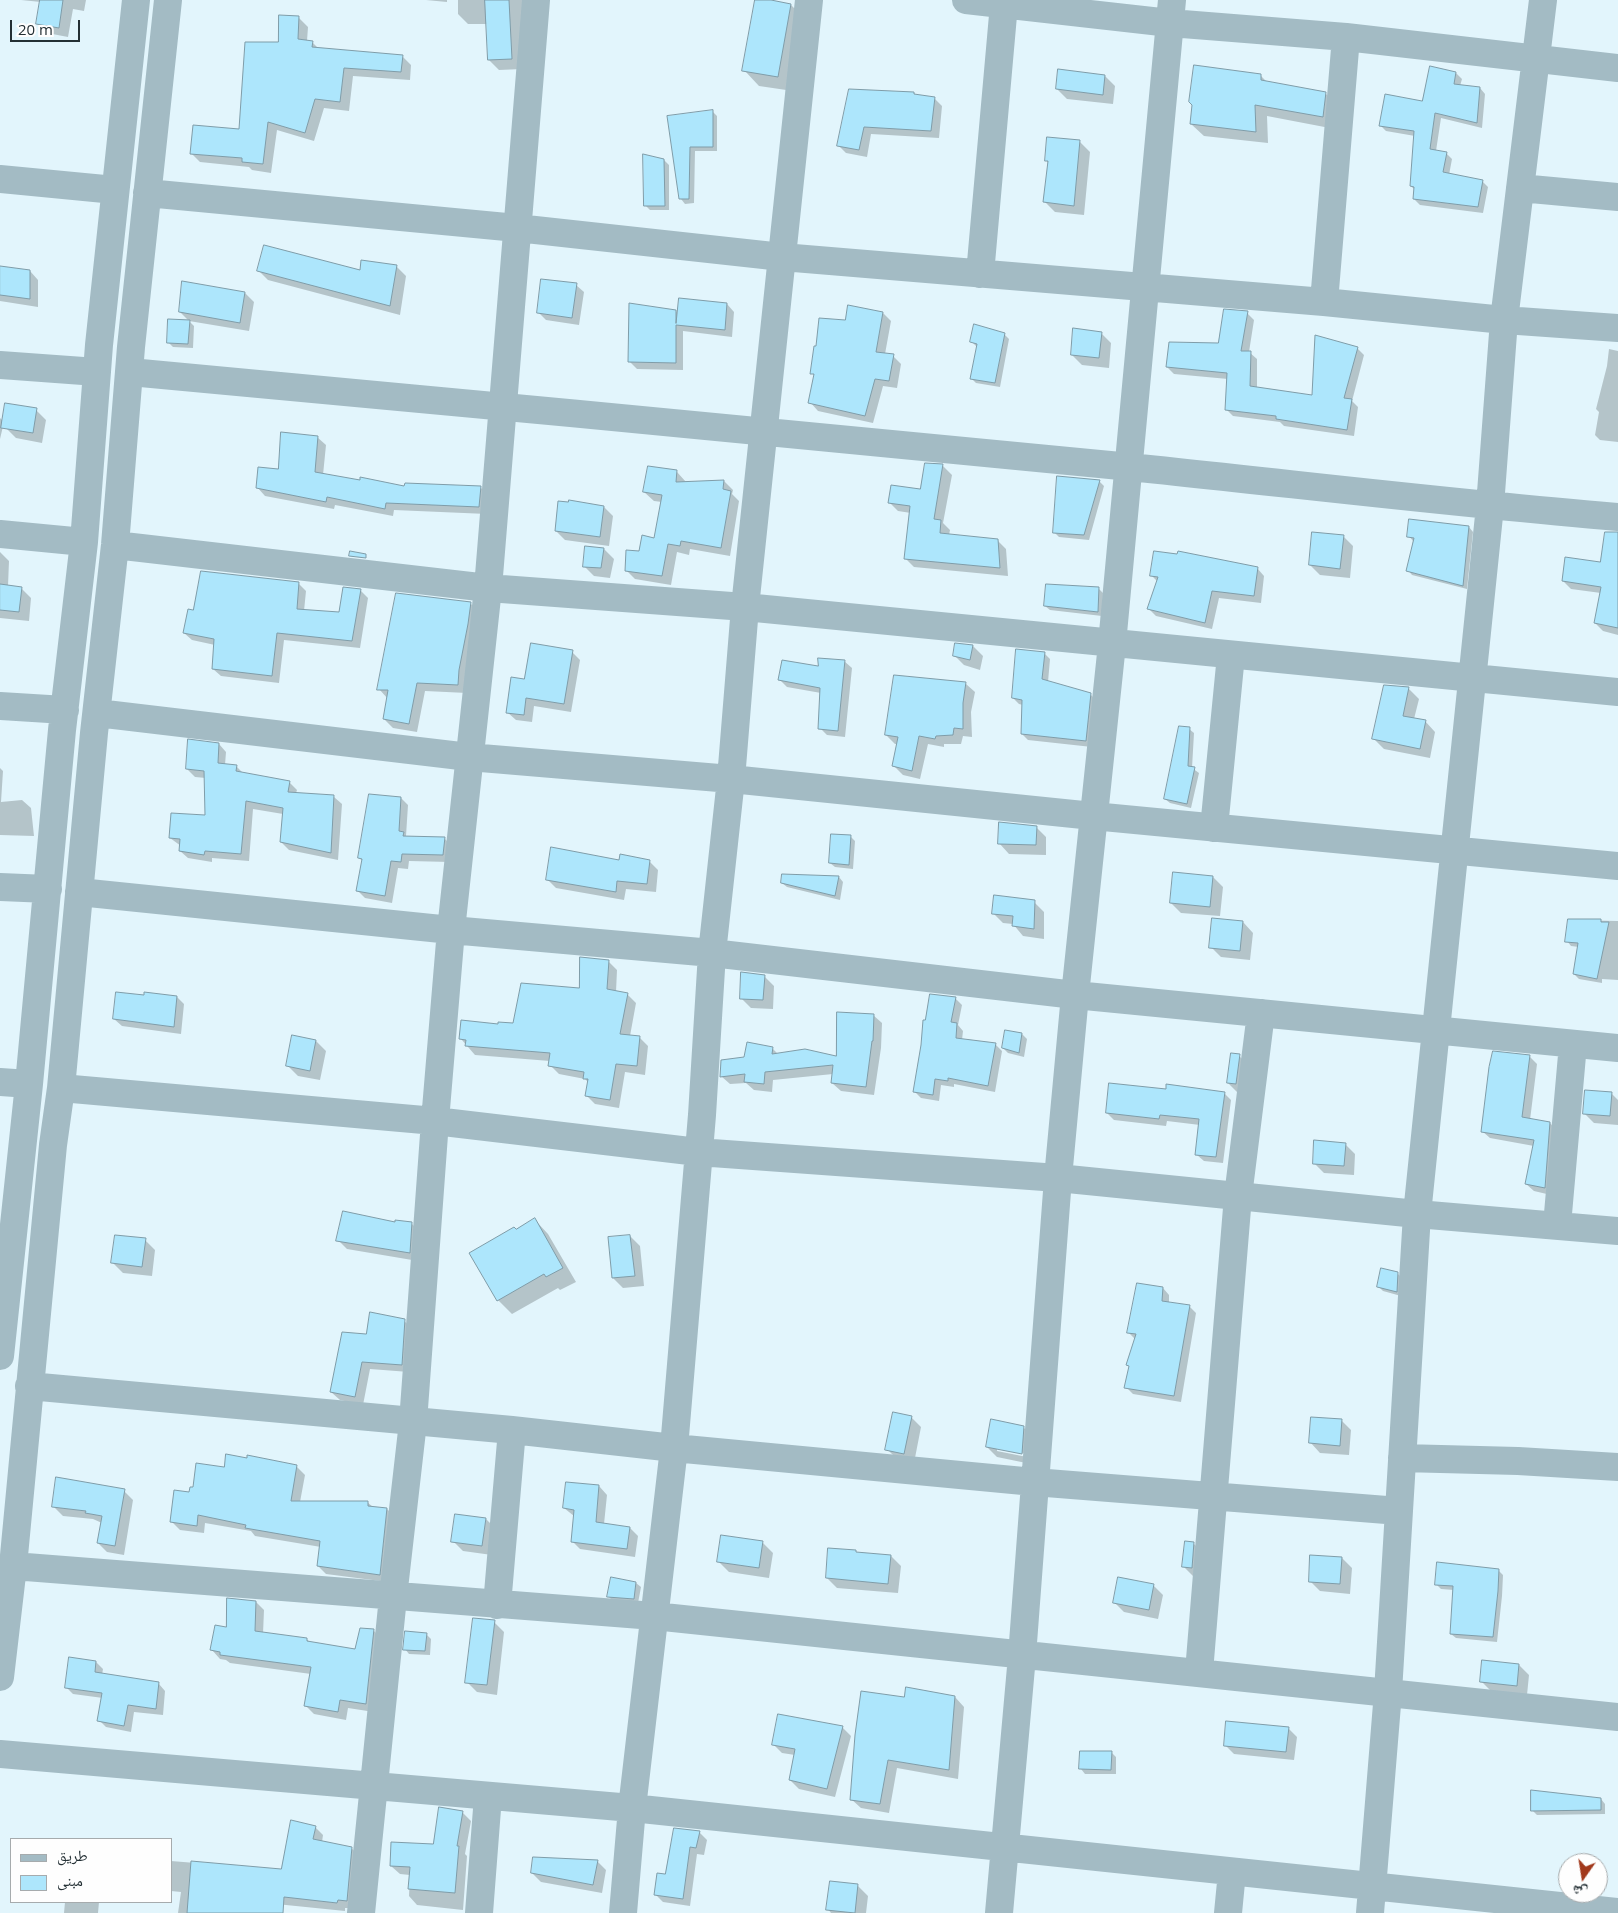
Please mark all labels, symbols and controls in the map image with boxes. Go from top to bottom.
scale bar [12,10,82,42]
text: 20 m [18,19,53,39]
legend [10,1838,172,1903]
text: طريق [57,1845,88,1865]
north arrow [1558,1853,1608,1903]
text: مبنى [57,1870,83,1890]
text: ش [1570,1881,1589,1903]

